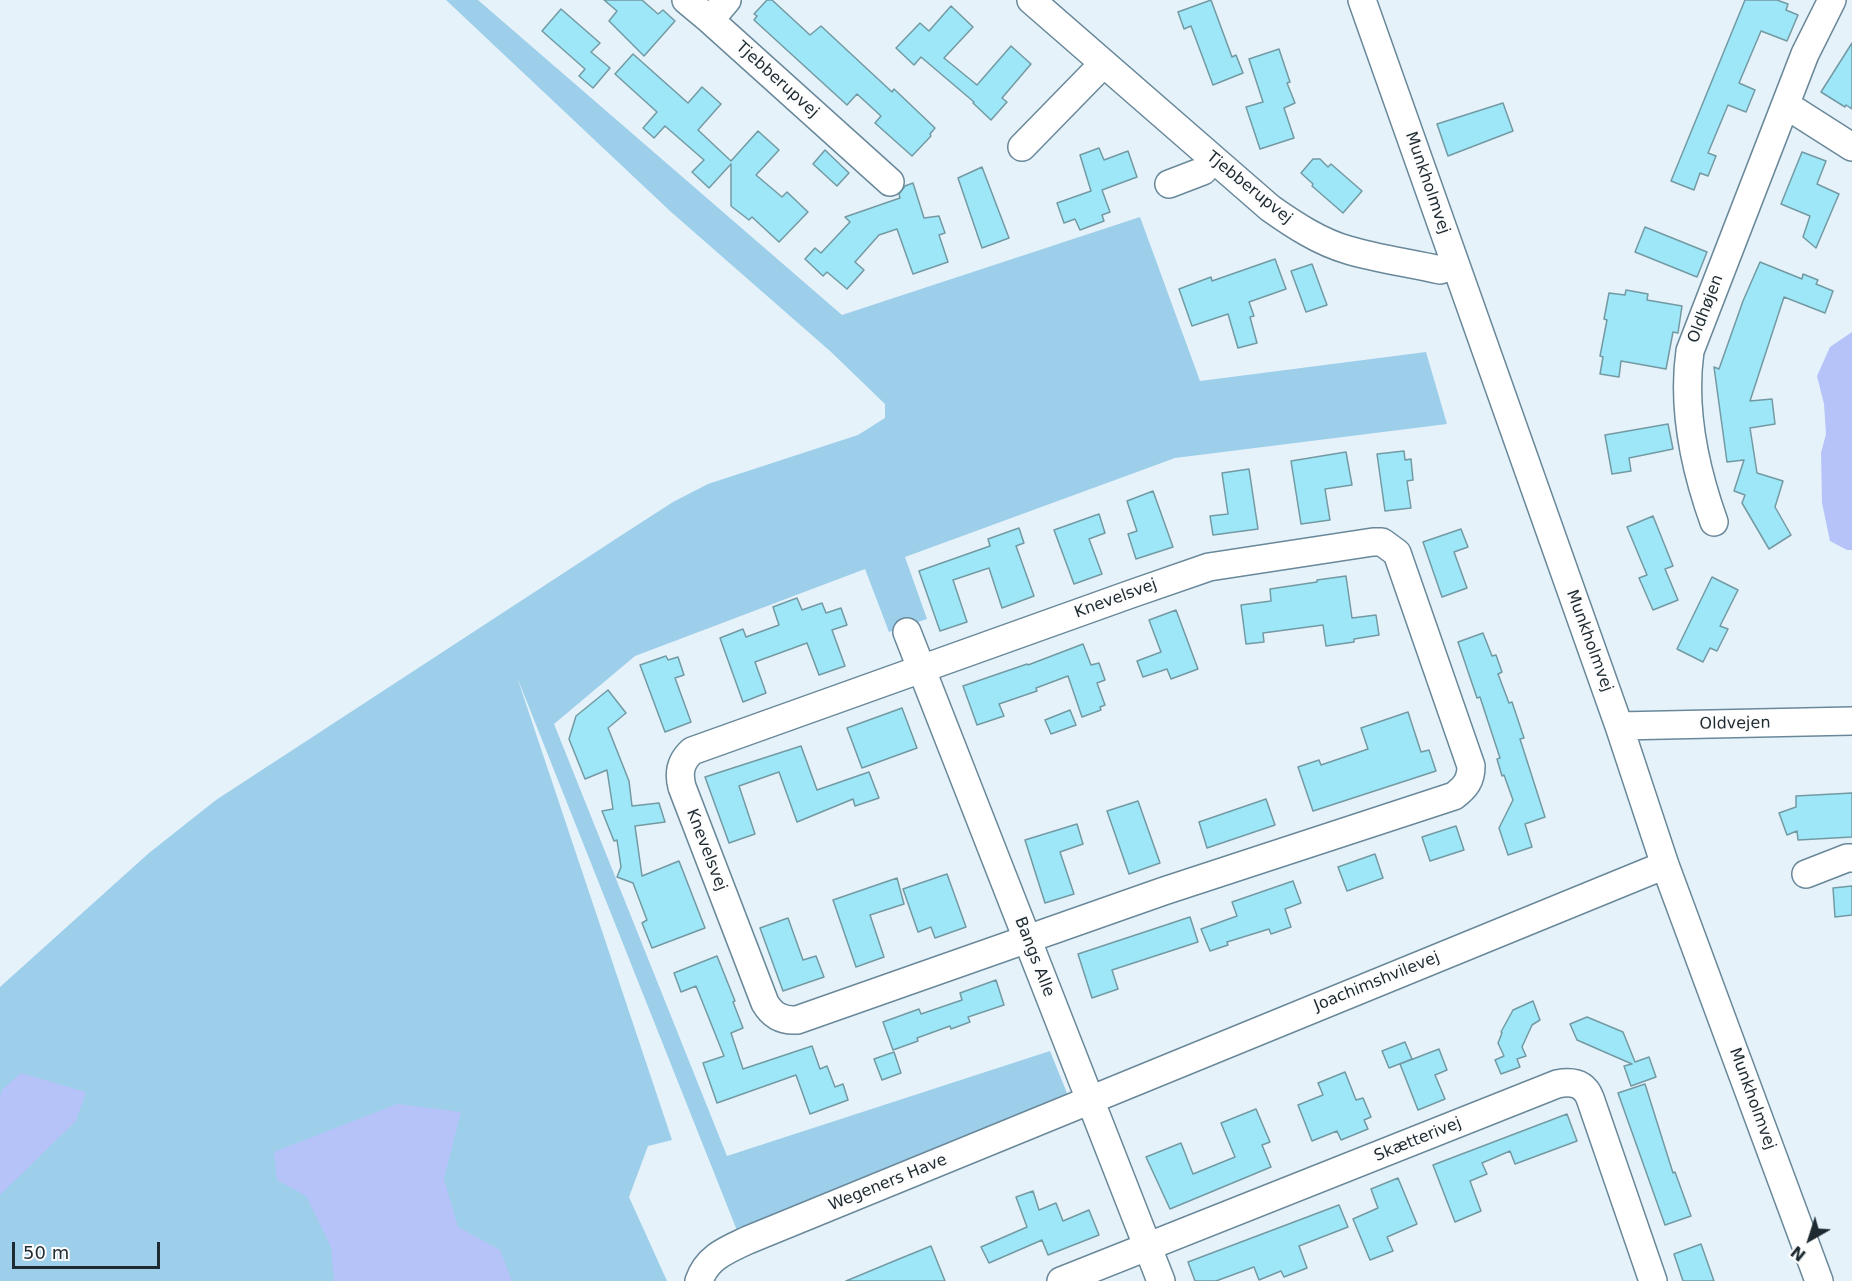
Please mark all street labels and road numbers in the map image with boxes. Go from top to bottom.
street label: Tjebberupvej [732,38,822,122]
street label: Munkholmvej [1400,129,1454,237]
street label: Tjebberupvej [1202,148,1296,228]
street label: Oldhøjen [1684,272,1728,346]
street label: Knevelsvej [1072,575,1160,623]
street label: Munkholmvej [1562,587,1616,695]
street label: Oldvejen [1699,714,1771,734]
street label: Knevelsvej [682,806,730,894]
street label: Bangs Alle [1010,914,1058,1000]
street label: Joachimshvilevej [1311,948,1443,1016]
street label: Munkholmvej [1725,1045,1779,1153]
street label: Skætterivej [1372,1114,1464,1166]
street label: Wegeners Have [826,1151,950,1215]

